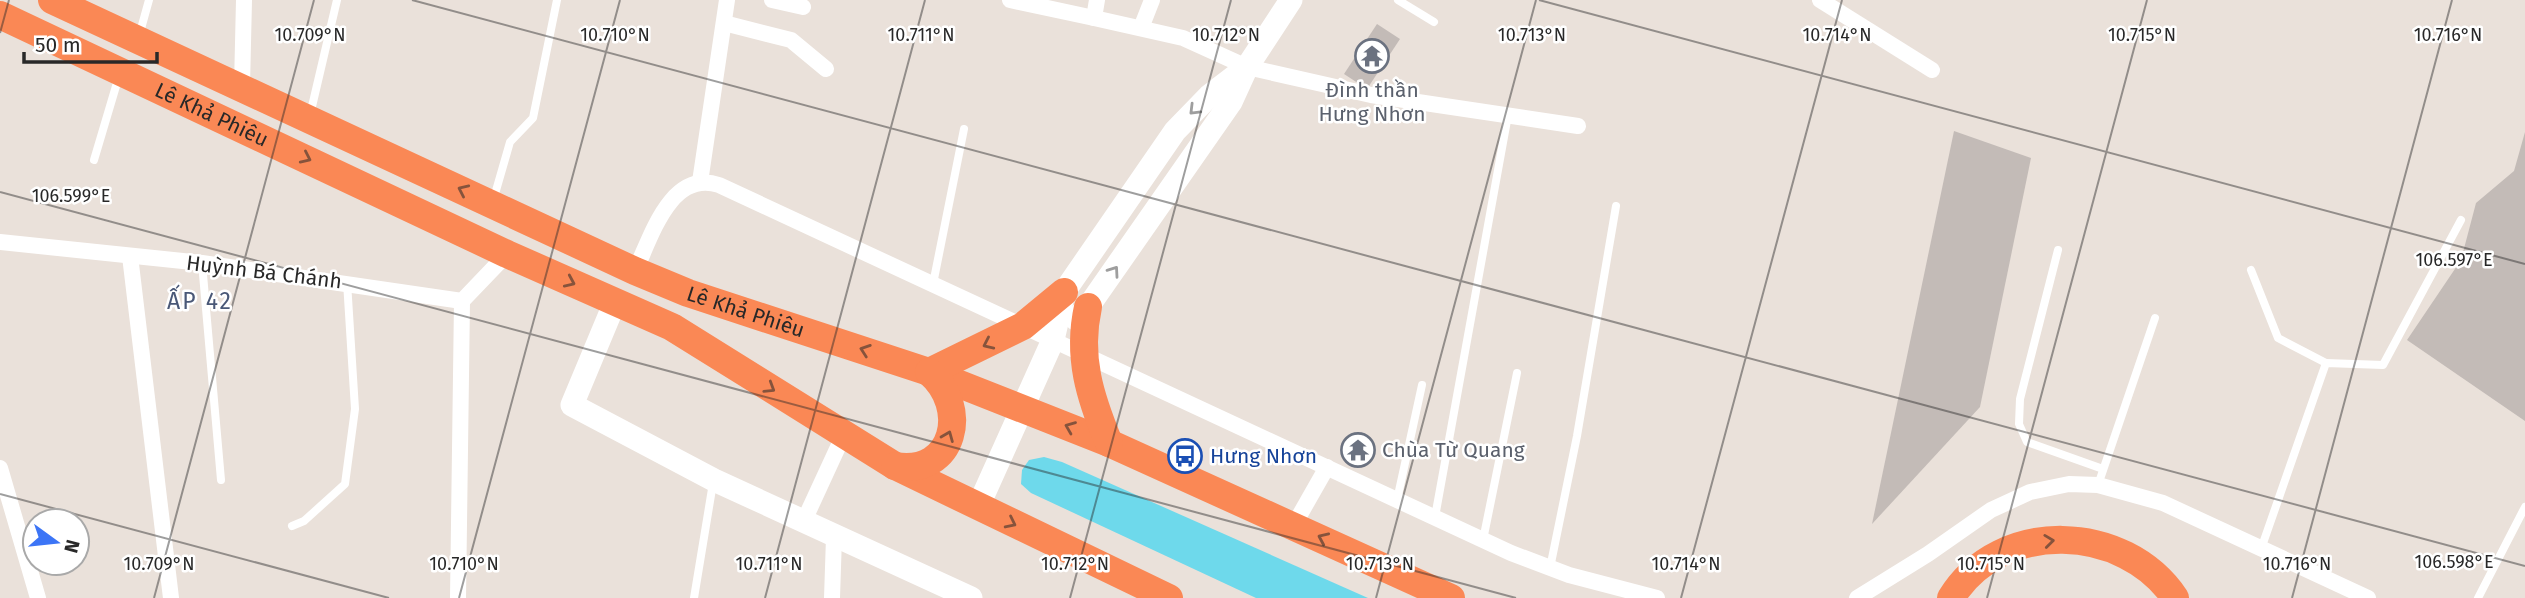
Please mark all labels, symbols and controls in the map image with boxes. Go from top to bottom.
scale bar [24,21,158,65]
text: 10.709°N [275,24,345,46]
text: 10.710°N [580,24,650,46]
text: 10.711°N [888,24,954,46]
text: 10.712°N [1192,24,1260,46]
text: 10.713°N [1498,24,1566,46]
text: 10.714°N [1803,24,1871,46]
text: 10.715°N [2108,24,2176,46]
text: 10.716°N [2414,24,2482,46]
text: 50 m [35,32,81,58]
temple icon: Đình thần Hưng Nhơn [1353,37,1391,75]
street label: Lê Khả Phiêu [151,77,273,153]
place label: Đình thần Hưng Nhơn [1318,77,1426,127]
one-way arrow [1190,102,1203,115]
one-way arrow [299,150,311,164]
text: 106.599°E [32,185,110,207]
one-way arrow [457,185,470,199]
text: 106.597°E [2415,249,2493,271]
street label: Huỳnh Bá Chánh [185,250,343,294]
one-way arrow [1106,266,1118,279]
one-way arrow [562,274,575,288]
street label: Lê Khả Phiêu [683,280,808,343]
district label: ẤP 42 [167,284,233,315]
one-way arrow [983,336,995,350]
one-way arrow [859,344,871,358]
one-way arrow [763,380,776,393]
one-way arrow [1065,422,1077,436]
one-way arrow [940,431,954,443]
temple icon: Chùa Từ Quang [1339,431,1377,469]
bus stop icon: Hưng Nhơn [1166,437,1204,475]
place label: Chùa Từ Quang [1382,437,1525,463]
place label: Hưng Nhơn [1210,443,1317,469]
north arrow [21,507,91,577]
one-way arrow [1004,514,1016,528]
one-way arrow [1318,532,1330,546]
one-way arrow [2043,534,2054,549]
text: N [59,537,85,555]
text: 106.598°E [2414,551,2494,573]
text: 10.709°N [124,553,194,575]
text: 10.710°N [429,553,499,575]
text: 10.711°N [736,553,802,575]
text: 10.712°N [1041,553,1109,575]
text: 10.713°N [1346,553,1414,575]
text: 10.714°N [1652,553,1720,575]
text: 10.715°N [1957,553,2025,575]
text: 10.716°N [2263,553,2331,575]

